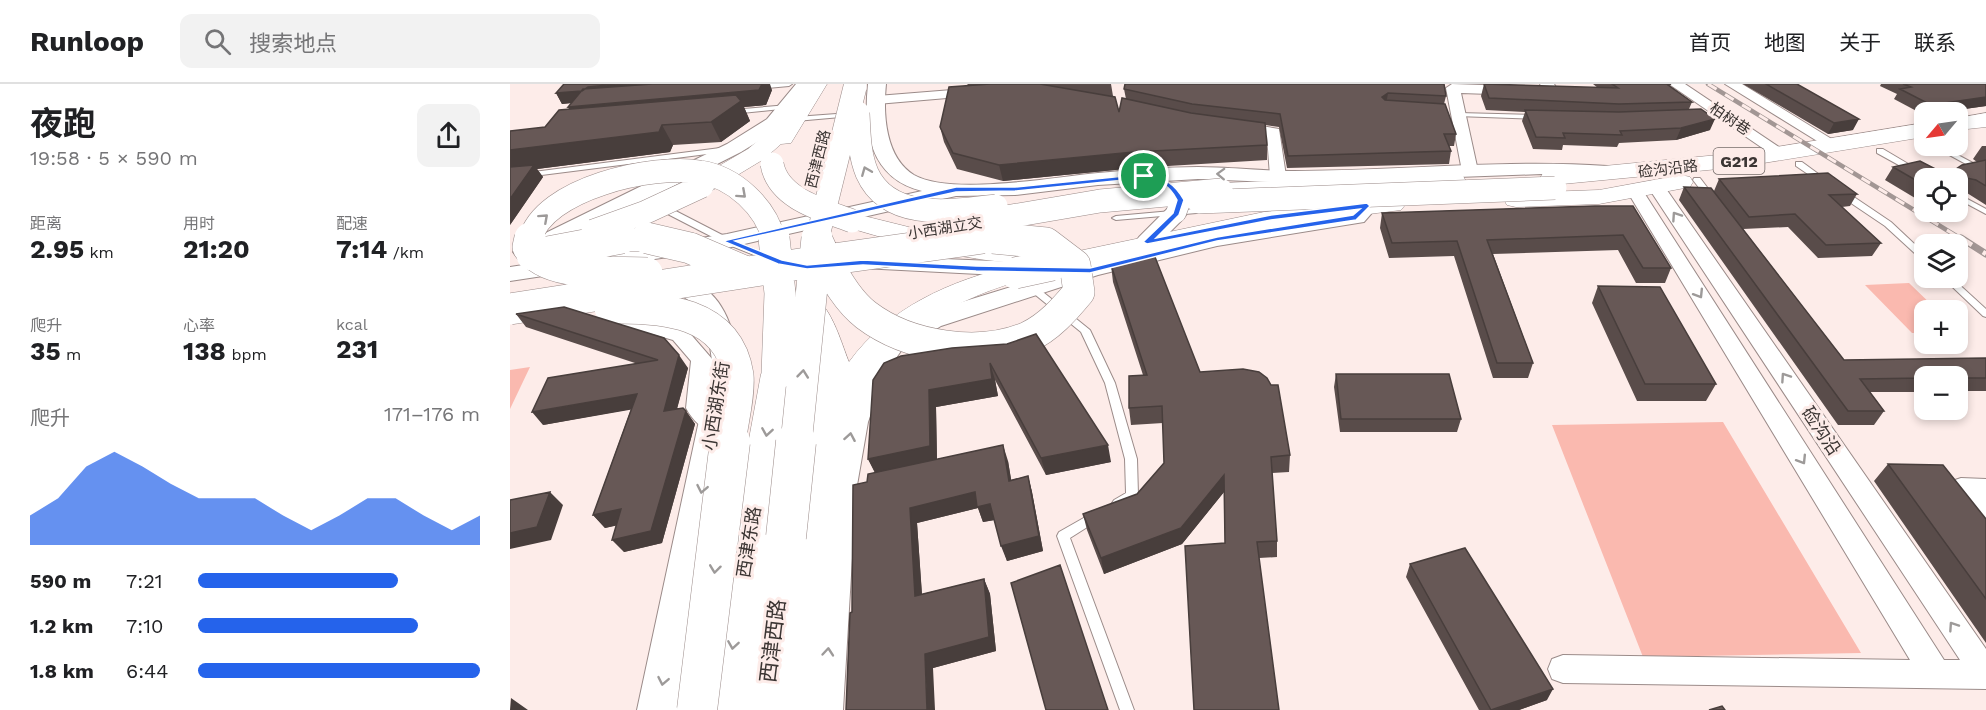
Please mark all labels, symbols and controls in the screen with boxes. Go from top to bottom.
search box [180,14,600,68]
text: Runloop [30,25,144,58]
icon: search [201,25,234,58]
text: 首页 [1689,30,1731,55]
text: 地图 [1764,30,1806,55]
text: 关于 [1839,30,1881,55]
text: 联系 [1914,30,1956,55]
text: 搜索地点 [249,31,337,56]
street label: 柏树巷 [1706,99,1754,139]
north arrow [1914,102,1968,156]
map controls [1914,102,1968,420]
text: 夜跑 [30,104,96,143]
button: share [417,104,480,167]
street label: 西津西路 [802,128,834,190]
text: 19:58 · 5 × 590 m [30,146,198,170]
road number: G212 [1714,148,1764,174]
pin [1118,150,1169,201]
street label: 硷沟沿路 [1637,156,1699,182]
icon: arrive [1127,159,1160,192]
one-way arrow [861,167,873,178]
one-way arrow [1217,167,1226,180]
button: locate [1914,168,1968,222]
one-way arrow [735,187,746,198]
one-way arrow [1672,212,1683,223]
street label: 小西湖立交 [907,213,983,243]
text: 距离 [30,214,62,233]
text: 用时 [183,214,215,233]
text: 配速 [336,214,368,233]
one-way arrow [537,214,548,225]
text: 2.95 [30,234,84,264]
text: 21:20 [183,234,250,264]
text: 7:14 [336,234,387,264]
button: layers [1914,234,1968,288]
text: km [84,243,114,262]
text: /km [387,243,424,262]
one-way arrow [1692,288,1704,298]
button: + [1914,300,1968,354]
text: kcal [336,315,368,334]
text: 爬升 [30,316,62,335]
text: 心率 [183,316,215,335]
text: 231 [336,334,378,364]
text: 35 [30,336,61,366]
text: 138 [183,336,226,366]
text: m [61,345,81,364]
text: bpm [226,345,267,364]
street label: 小西湖东街 [698,360,733,452]
button: − [1914,366,1968,420]
one-way arrow [796,369,809,378]
one-way arrow [1781,373,1792,384]
text: 171–176 m [384,402,480,426]
street label: 硷沟沿 [1798,402,1845,459]
text: 爬升 [30,406,70,430]
one-way arrow [762,427,774,437]
one-way arrow [843,432,856,442]
one-way arrow [1795,454,1807,464]
one-way arrow [696,484,709,494]
street label: 西津东路 [733,505,765,579]
one-way arrow [709,565,721,574]
text: 590 m [30,569,91,593]
text: 7:21 [126,569,163,593]
street label: 西津西路 [755,598,790,684]
text: 1.2 km [30,614,93,638]
text: 7:10 [126,614,163,638]
one-way arrow [1949,621,1960,632]
one-way arrow [727,640,740,650]
one-way arrow [821,647,834,656]
text: 1.8 km [30,659,94,683]
text: 6:44 [126,659,169,683]
one-way arrow [657,675,670,685]

